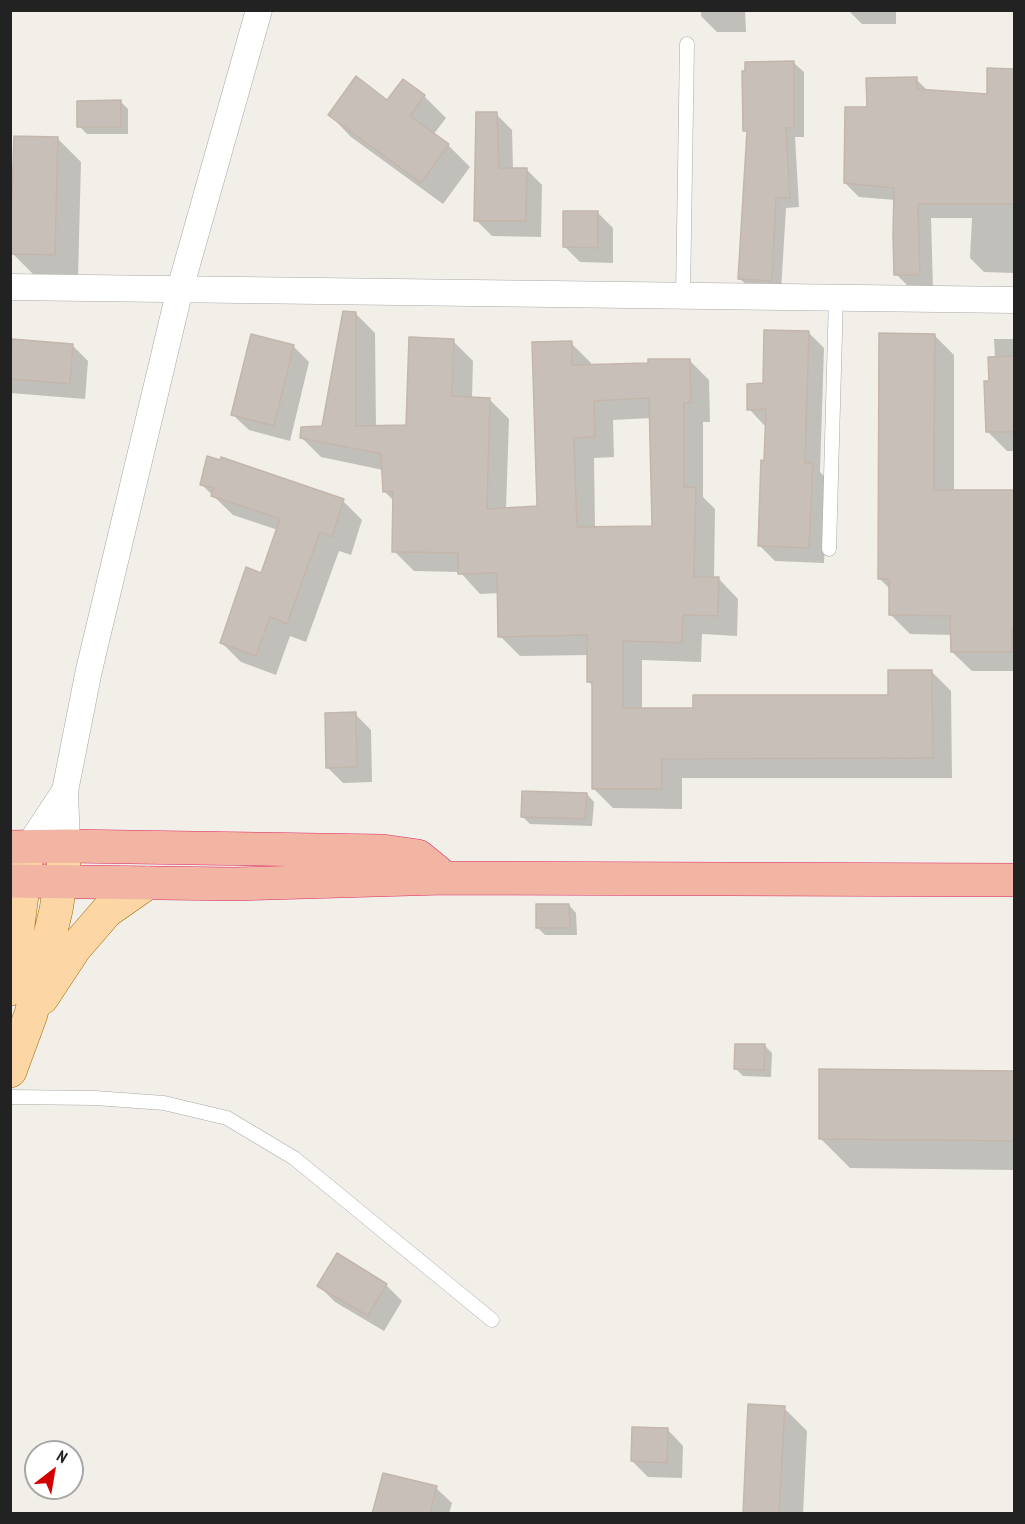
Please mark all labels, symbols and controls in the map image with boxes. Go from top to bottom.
north arrow [24,1440,84,1500]
text: N [53,1445,71,1467]

